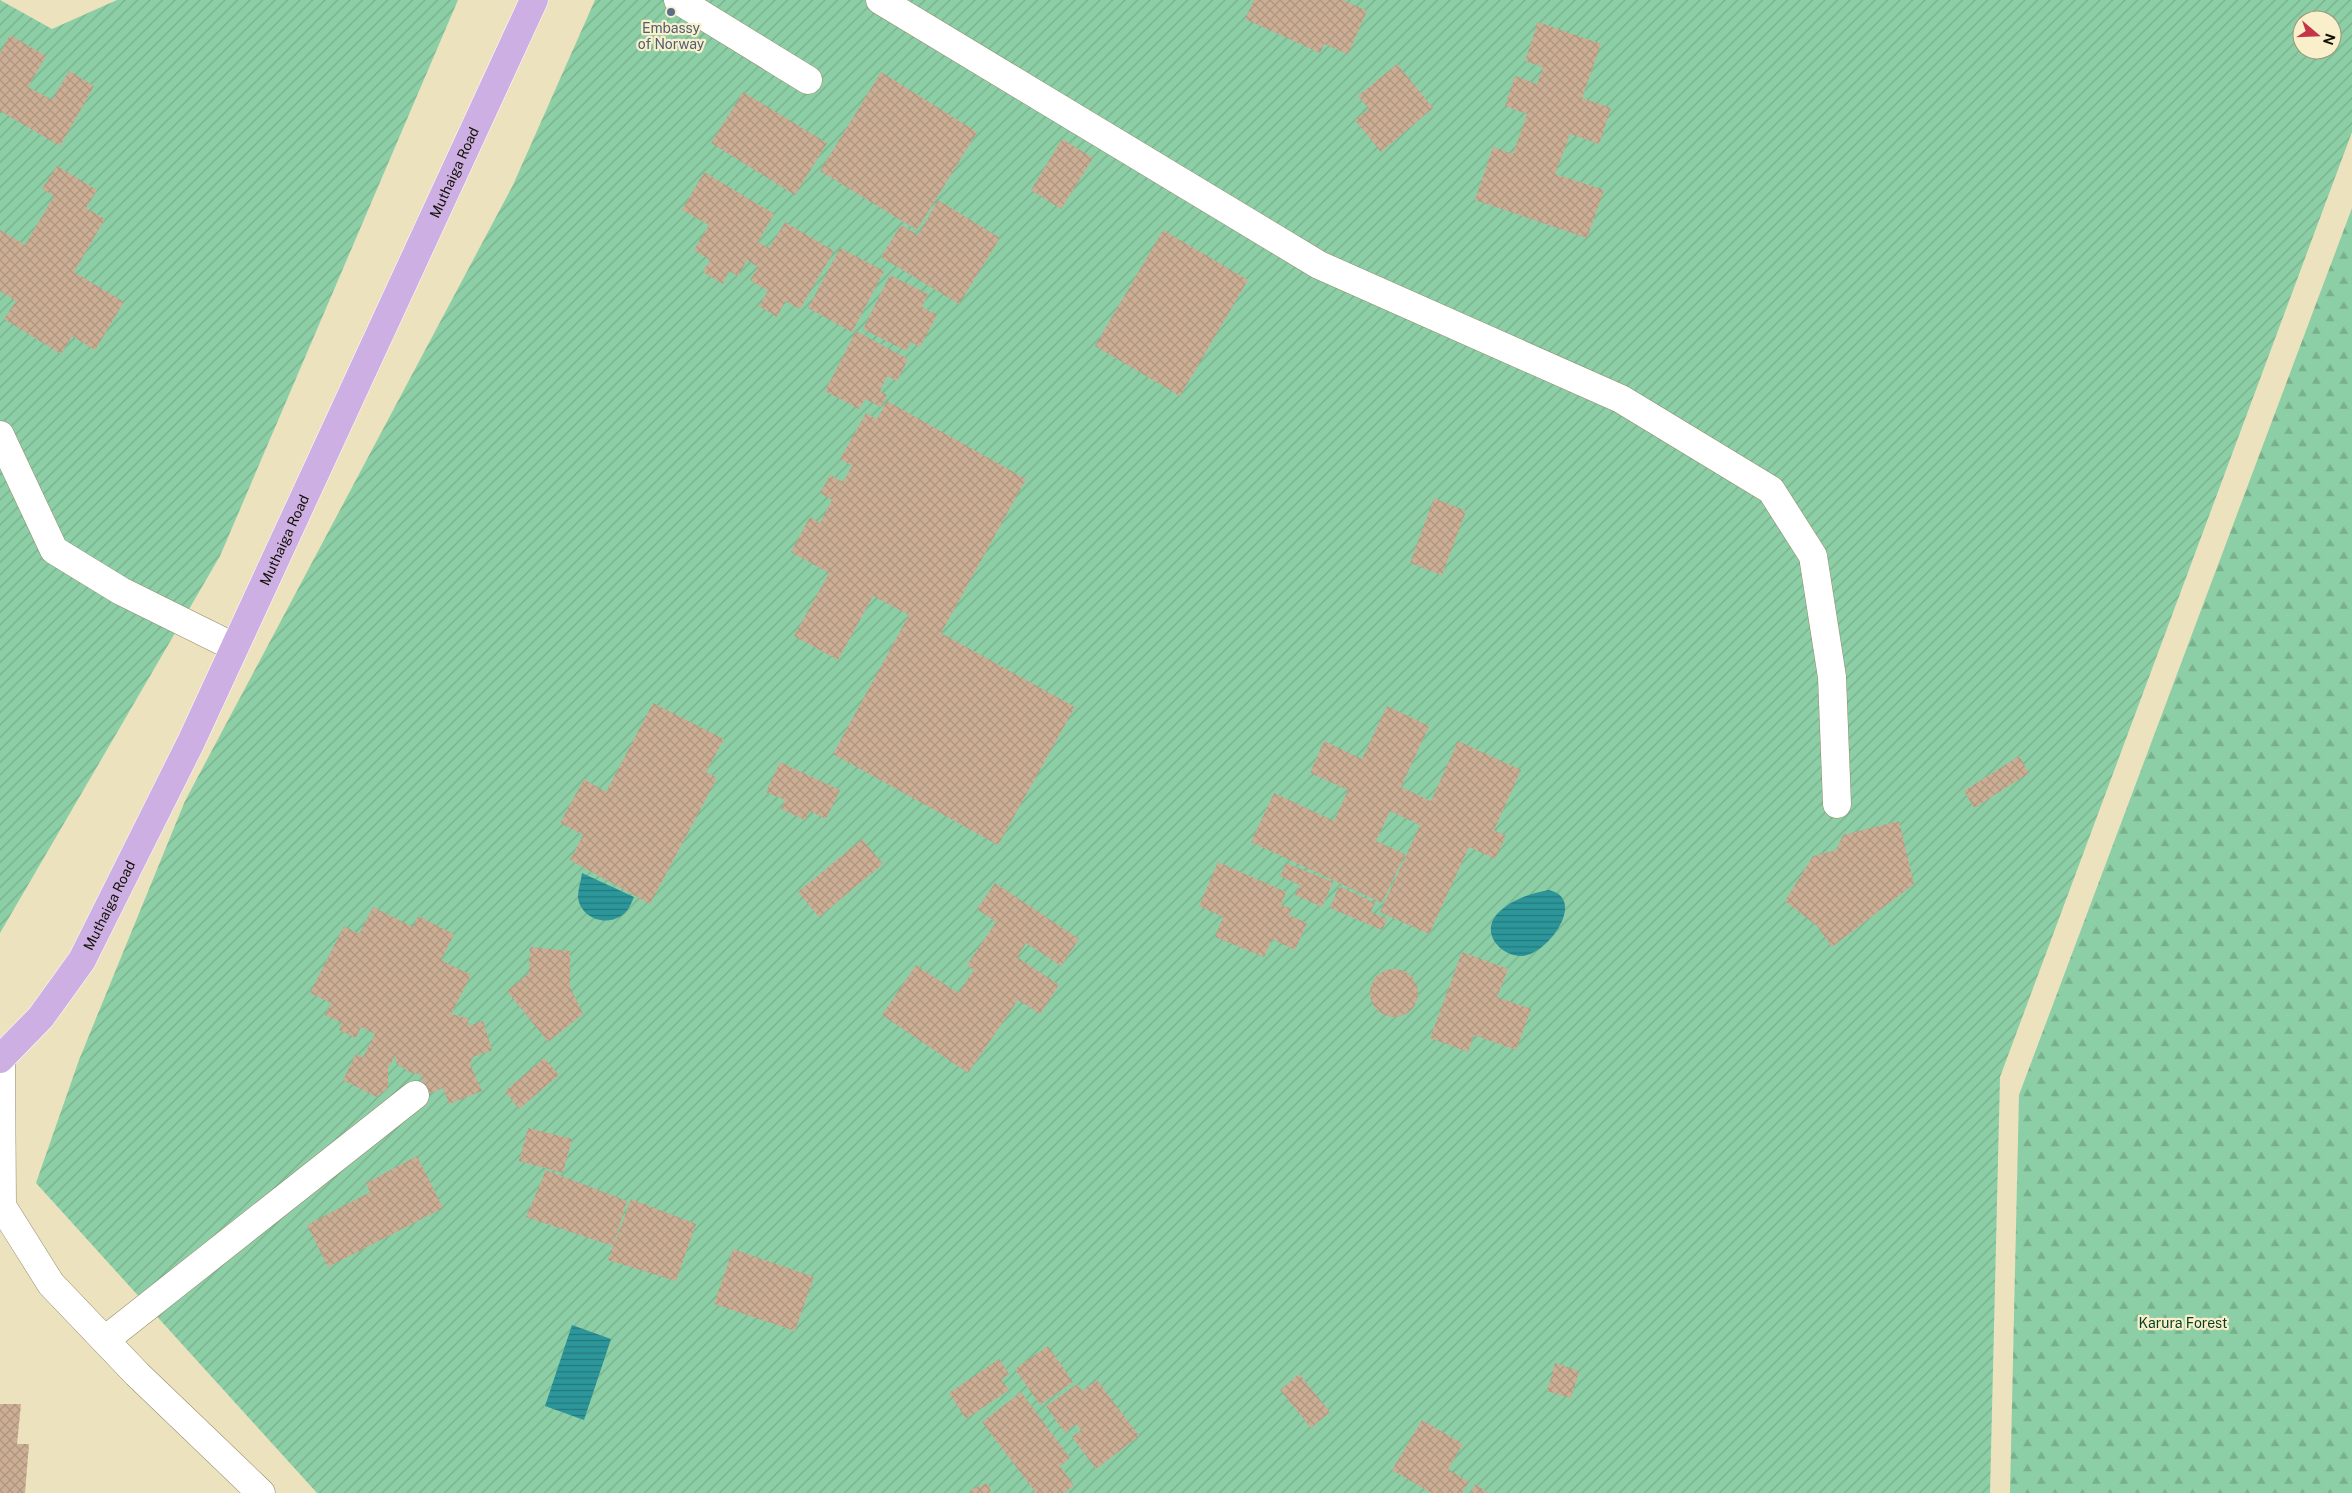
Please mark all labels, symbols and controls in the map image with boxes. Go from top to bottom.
marker: Embassy of Norway [665,6,677,18]
north arrow [2292,10,2342,60]
place label: Embassy of Norway [638,20,705,52]
text: N [2320,31,2339,47]
street label: Muthaiga Road [426,125,482,220]
street label: Muthaiga Road [256,492,312,588]
street label: Muthaiga Road [80,858,138,953]
park label: Karura Forest [2139,1315,2227,1331]

